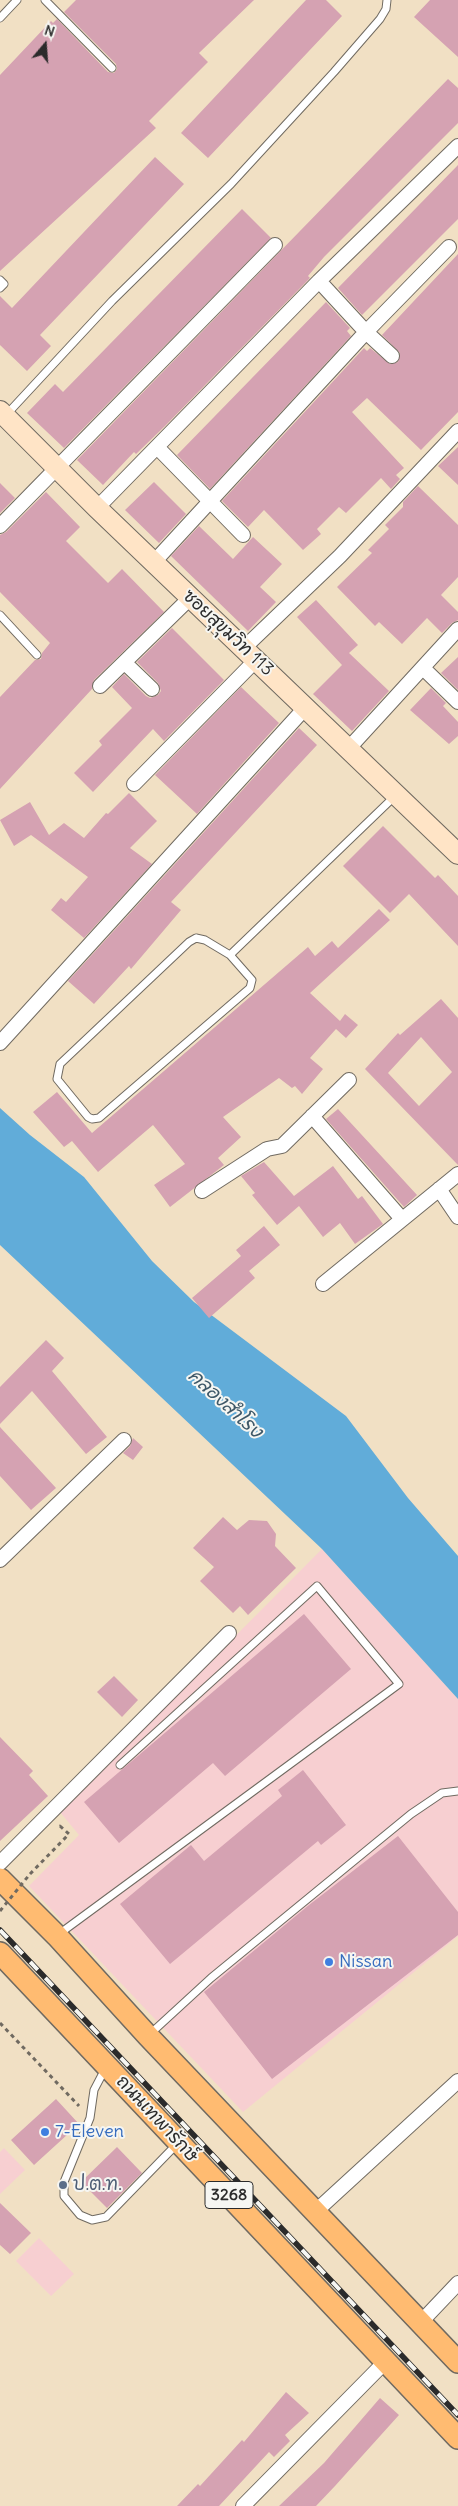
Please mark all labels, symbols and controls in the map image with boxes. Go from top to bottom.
north arrow [20,20,70,70]
text: N [42,21,57,41]
street label: ซอยสุขุมวิท 113 [178,585,278,681]
water label: คลองสำโรง [183,1365,267,1443]
place label: Nissan [339,1951,392,1973]
marker: Nissan [323,1956,335,1968]
street label: ถนนเทพารักษ์ [111,2071,203,2167]
place label: 7-Eleven [55,2121,124,2143]
marker: 7-Eleven [39,2126,51,2138]
place label: ป.ต.ท. [73,2174,122,2196]
marker: ป.ต.ท. [57,2179,69,2191]
road number: 3268 [205,2182,253,2208]

